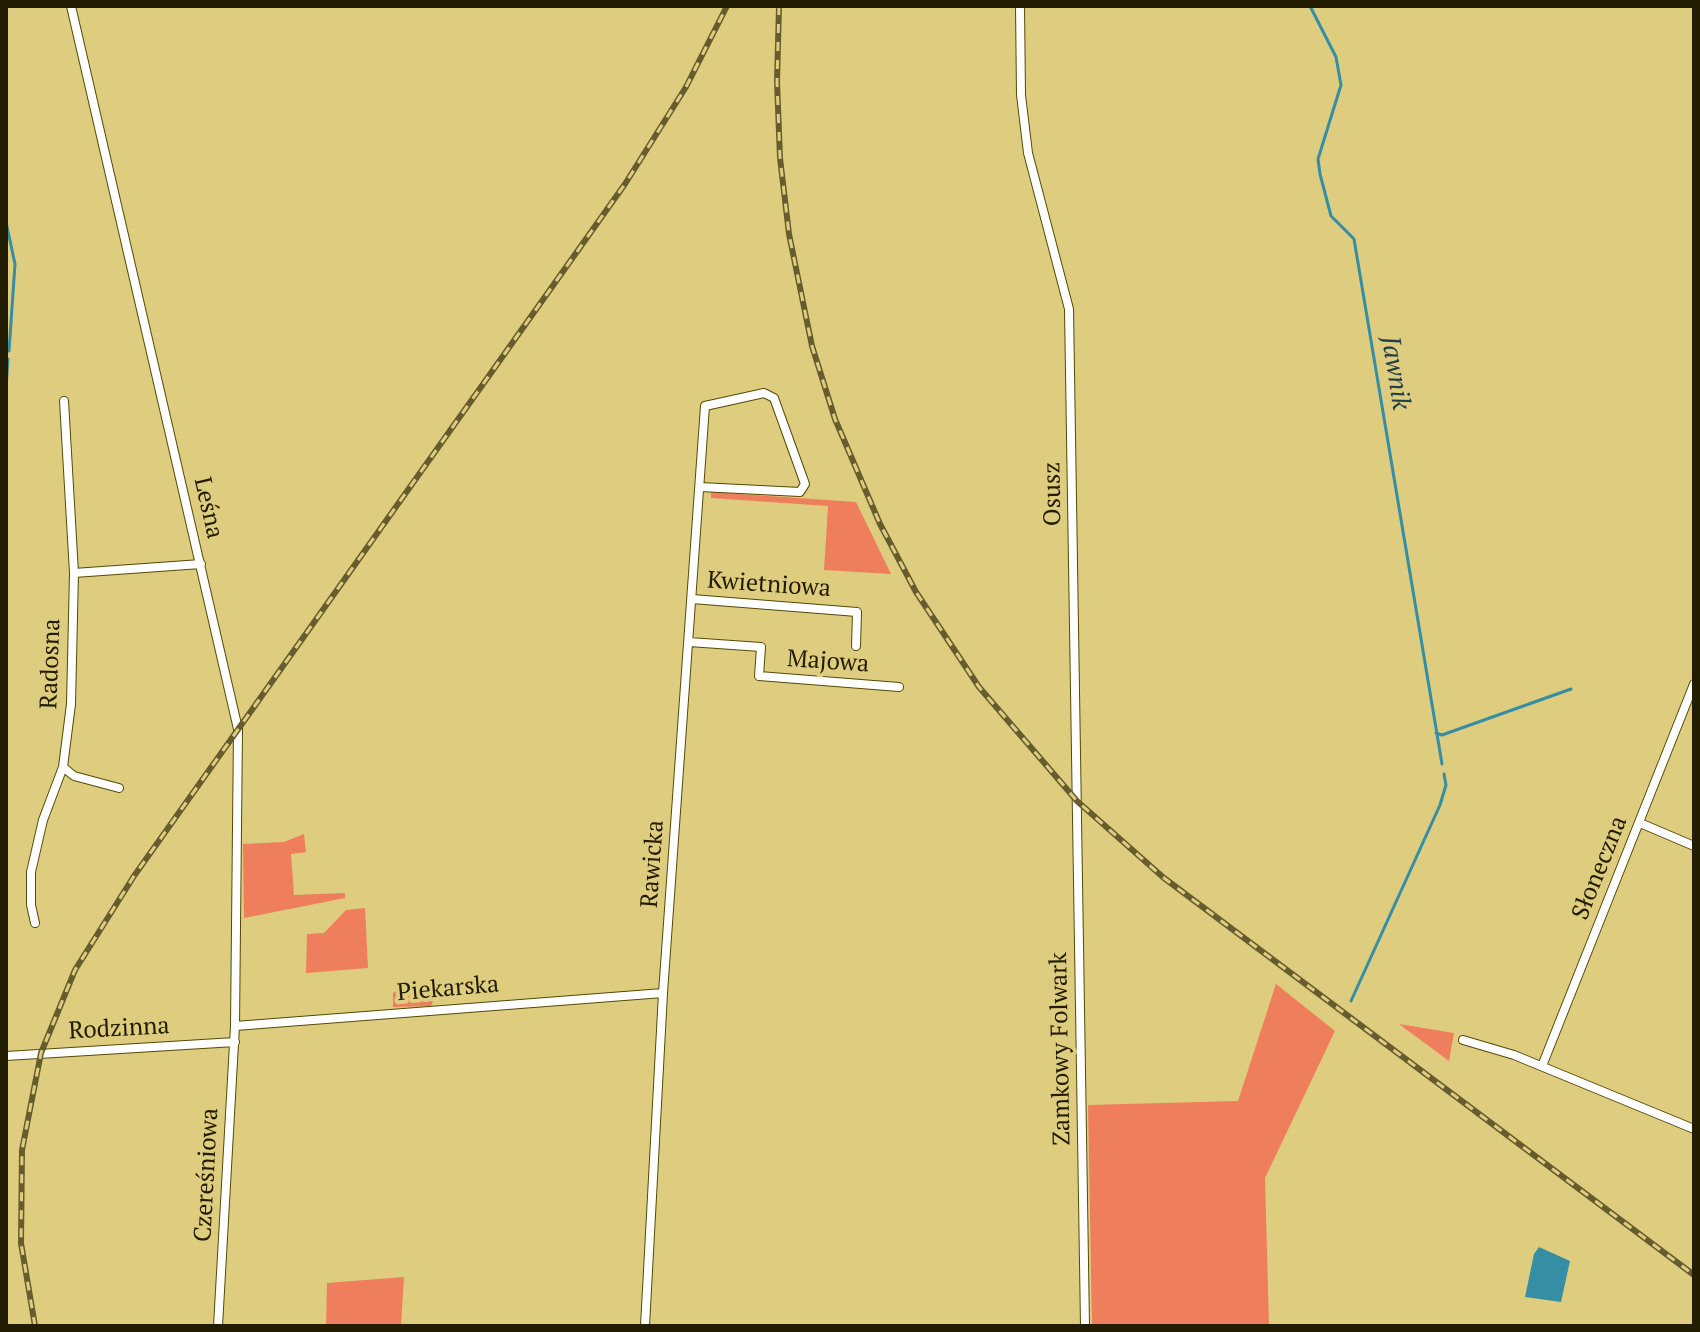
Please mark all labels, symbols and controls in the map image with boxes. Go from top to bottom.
water label: Jawnik [1374,334,1416,412]
street label: Osusz [1038,462,1068,526]
street label: Leśna [187,475,229,541]
street label: Kwietniowa [706,566,832,604]
street label: Radosna [35,618,67,710]
street label: Majowa [786,645,870,679]
street label: Słoneczna [1566,812,1634,924]
street label: Rawicka [636,819,670,909]
street label: Zamkowy Folwark [1045,952,1077,1146]
street label: Piekarska [396,970,500,1008]
street label: Rodzinna [68,1012,170,1046]
street label: Czereśniowa [189,1107,225,1243]

